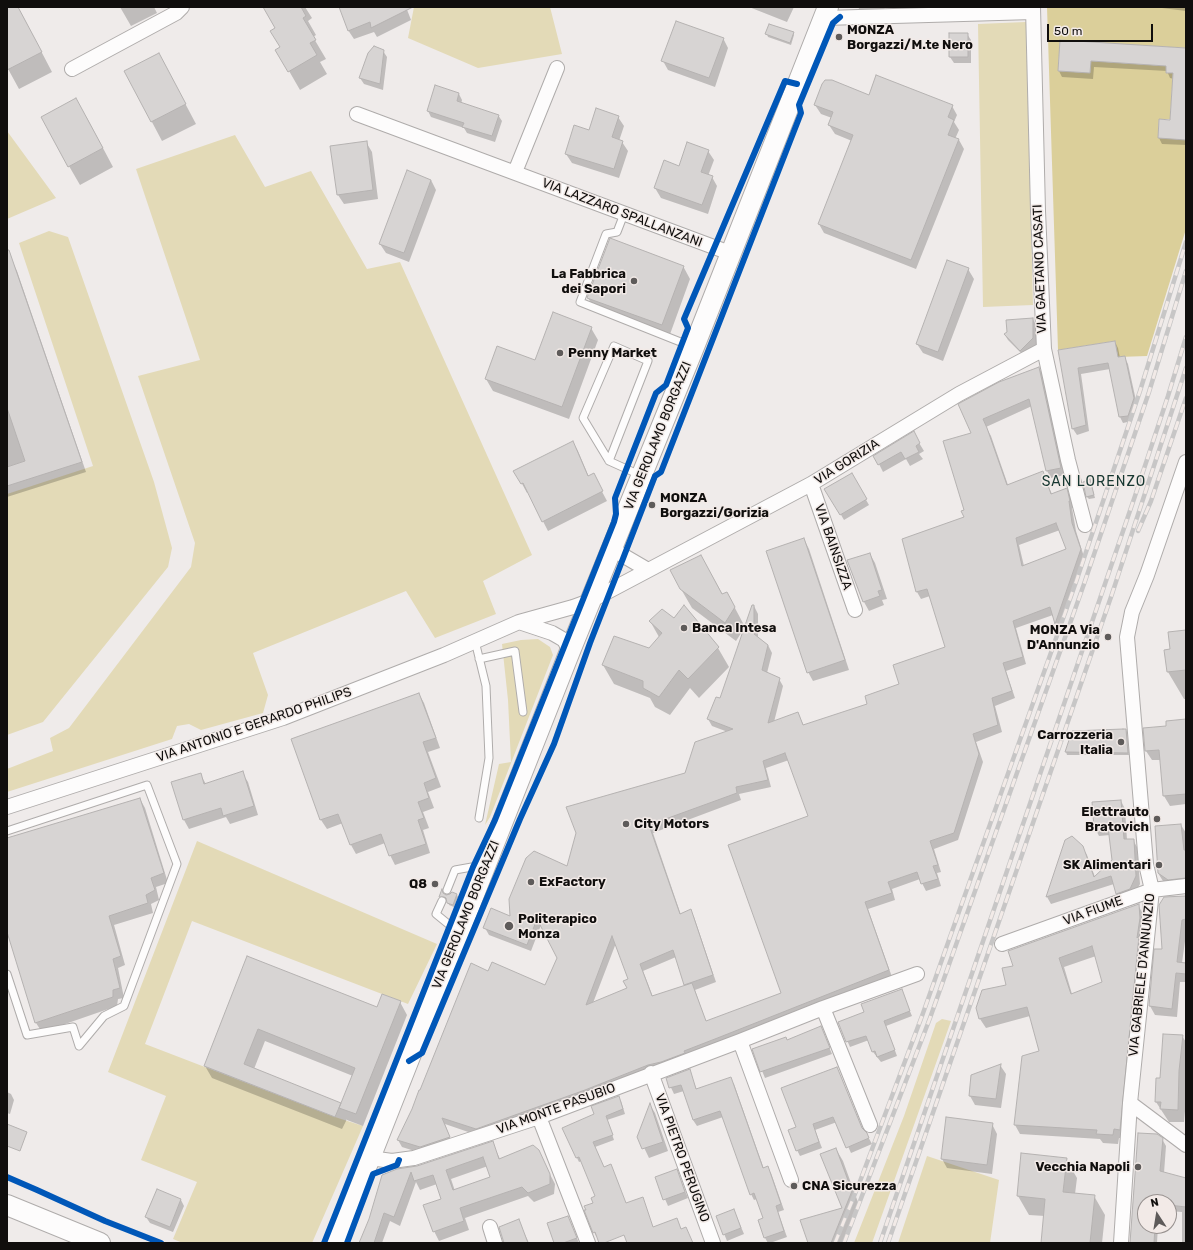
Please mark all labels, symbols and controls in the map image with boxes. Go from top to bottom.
scale bar [1049,16,1155,42]
place label: MONZA Borgazzi/M.te Nero [847,22,973,53]
text: 50 m [1054,24,1082,38]
marker: MONZA Borgazzi/M.te Nero [834,32,844,42]
street label: VIA LAZZARO SPALLANZANI [539,175,705,251]
street label: VIA GAETANO CASATI [1030,204,1050,334]
place label: La Fabbrica dei Sapori [551,266,626,297]
marker: La Fabbrica dei Sapori [629,276,639,286]
place label: Penny Market [568,345,657,361]
marker: Penny Market [555,348,565,358]
street label: VIA GEROLAMO BORGAZZI [621,359,695,513]
street label: VIA GORIZIA [812,436,882,488]
district label: SAN LORENZO [1042,474,1146,490]
place label: MONZA Borgazzi/Gorizia [660,490,769,521]
marker: MONZA Borgazzi/Gorizia [647,500,657,510]
street label: VIA BAINSIZZA [811,502,855,592]
place label: Banca Intesa [692,620,776,636]
place label: MONZA Via D'Annunzio [1027,622,1100,653]
marker: Banca Intesa [679,623,689,633]
marker: MONZA Via D'Annunzio [1103,632,1113,642]
street label: VIA ANTONIO E GERARDO PHILIPS [154,684,354,766]
place label: Carrozzeria Italia [1037,727,1113,758]
marker: Carrozzeria Italia [1116,737,1126,747]
place label: Elettrauto Bratovich [1081,804,1149,835]
marker: Elettrauto Bratovich [1152,814,1162,824]
place label: City Motors [634,816,709,832]
marker: City Motors [621,819,631,829]
street label: VIA GEROLAMO BORGAZZI [429,838,503,992]
place label: SK Alimentari [1063,857,1151,873]
marker: SK Alimentari [1154,860,1164,870]
place label: ExFactory [539,874,606,890]
place label: Q8 [409,876,427,892]
marker: ExFactory [526,877,536,887]
marker: Q8 [430,879,440,889]
street label: VIA GABRIELE D'ANNUNZIO [1126,892,1158,1058]
street label: VIA FIUME [1061,893,1125,929]
place label: Politerapico Monza [518,911,597,942]
marker: Politerapico Monza [503,920,515,932]
street label: VIA MONTE PASUBIO [494,1080,618,1138]
street label: VIA PIETRO PERUGINO [651,1092,713,1224]
place label: Vecchia Napoli [1035,1159,1130,1175]
marker: Vecchia Napoli [1133,1162,1143,1172]
place label: CNA Sicurezza [802,1178,896,1194]
marker: CNA Sicurezza [789,1181,799,1191]
north arrow [1137,1194,1177,1234]
text: N [1149,1196,1160,1210]

